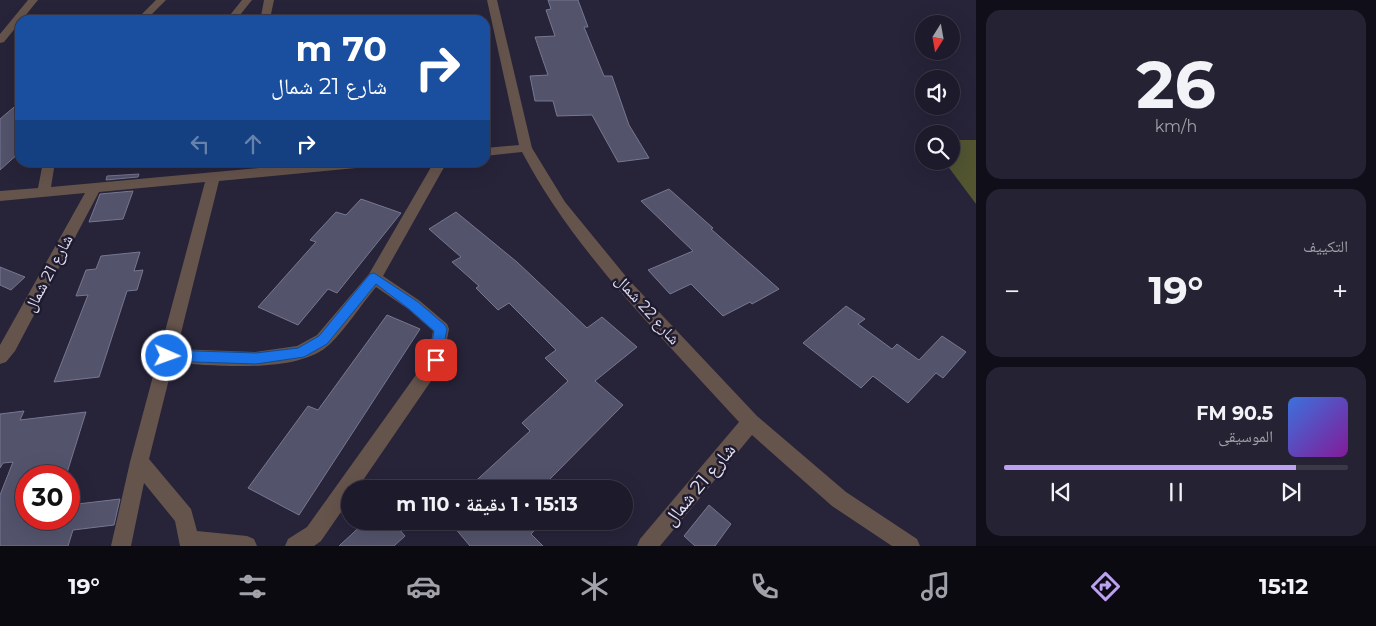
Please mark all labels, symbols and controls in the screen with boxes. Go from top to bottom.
north arrow [915,15,960,60]
map controls [915,15,960,170]
text: 70 m [296,27,387,70]
icon: right [405,35,470,100]
text: 26 [1136,45,1216,124]
button: sound [915,70,960,115]
text: شارع 21 شمال [271,73,387,100]
text: km/h [1155,117,1197,136]
button: search [915,125,960,170]
icon: left [186,130,214,158]
icon: ahead [239,130,267,158]
icon: right [292,130,320,158]
street label: شارع 21 شمال [20,232,78,315]
text: التكييف [1303,237,1348,256]
text: 19° [1149,267,1204,314]
street label: شارع 22 شمال [610,270,684,349]
text: − [1004,274,1020,308]
text: + [1332,274,1348,308]
position arrow [140,329,192,381]
pin [415,339,457,381]
icon: arrive [422,346,450,374]
text: 90.5 FM [1196,402,1273,425]
text: الموسيقى [1218,427,1273,446]
street label: شارع 21 شمال [658,439,740,530]
speed limit sign: 30 [15,465,80,530]
icon: previous [1047,478,1075,506]
icon: pause [1162,478,1190,506]
icon: next [1277,478,1305,506]
text: 15:13 · 1 دقيقة · 110 m [396,493,578,516]
icon: filters [235,569,270,604]
icon: car [406,569,441,604]
icon: climate [577,569,612,604]
icon: phone [747,569,782,604]
icon: music [918,569,953,604]
icon: directions [1088,569,1123,604]
text: 19° [68,573,100,600]
text: 15:12 [1259,573,1308,600]

